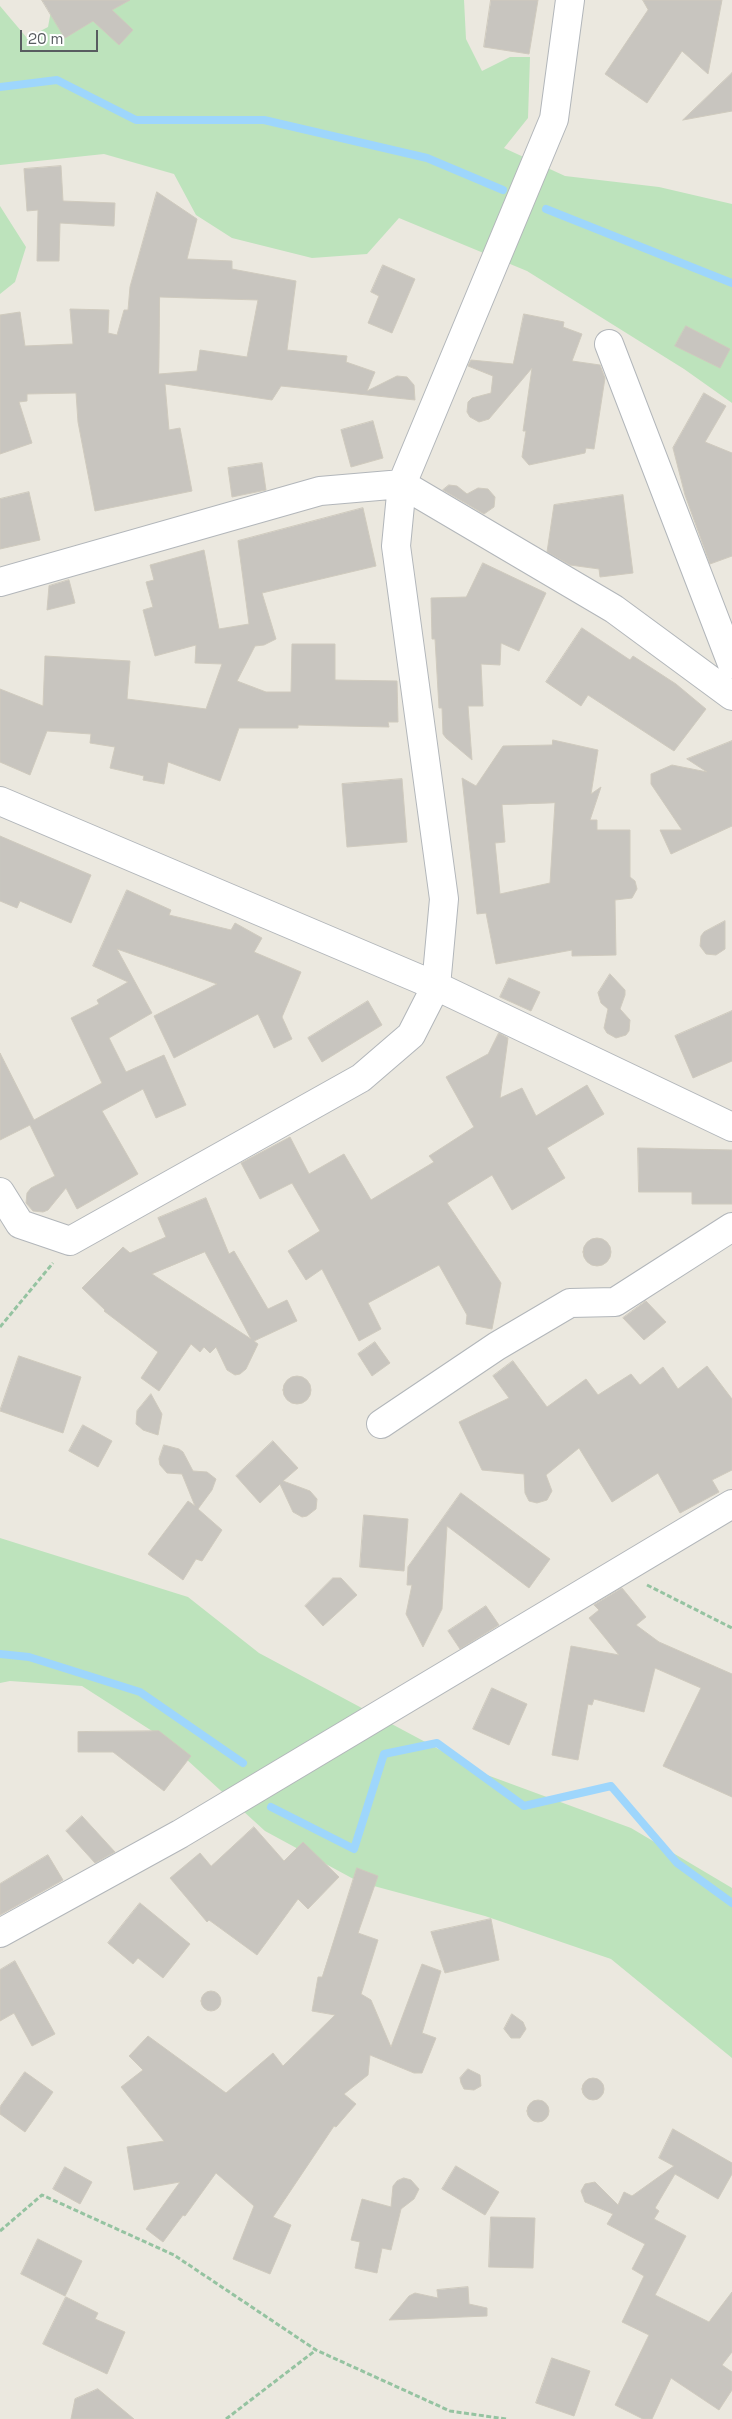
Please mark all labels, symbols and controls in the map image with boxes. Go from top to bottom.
scale bar [22,20,100,52]
text: 20 m [28,29,63,48]

